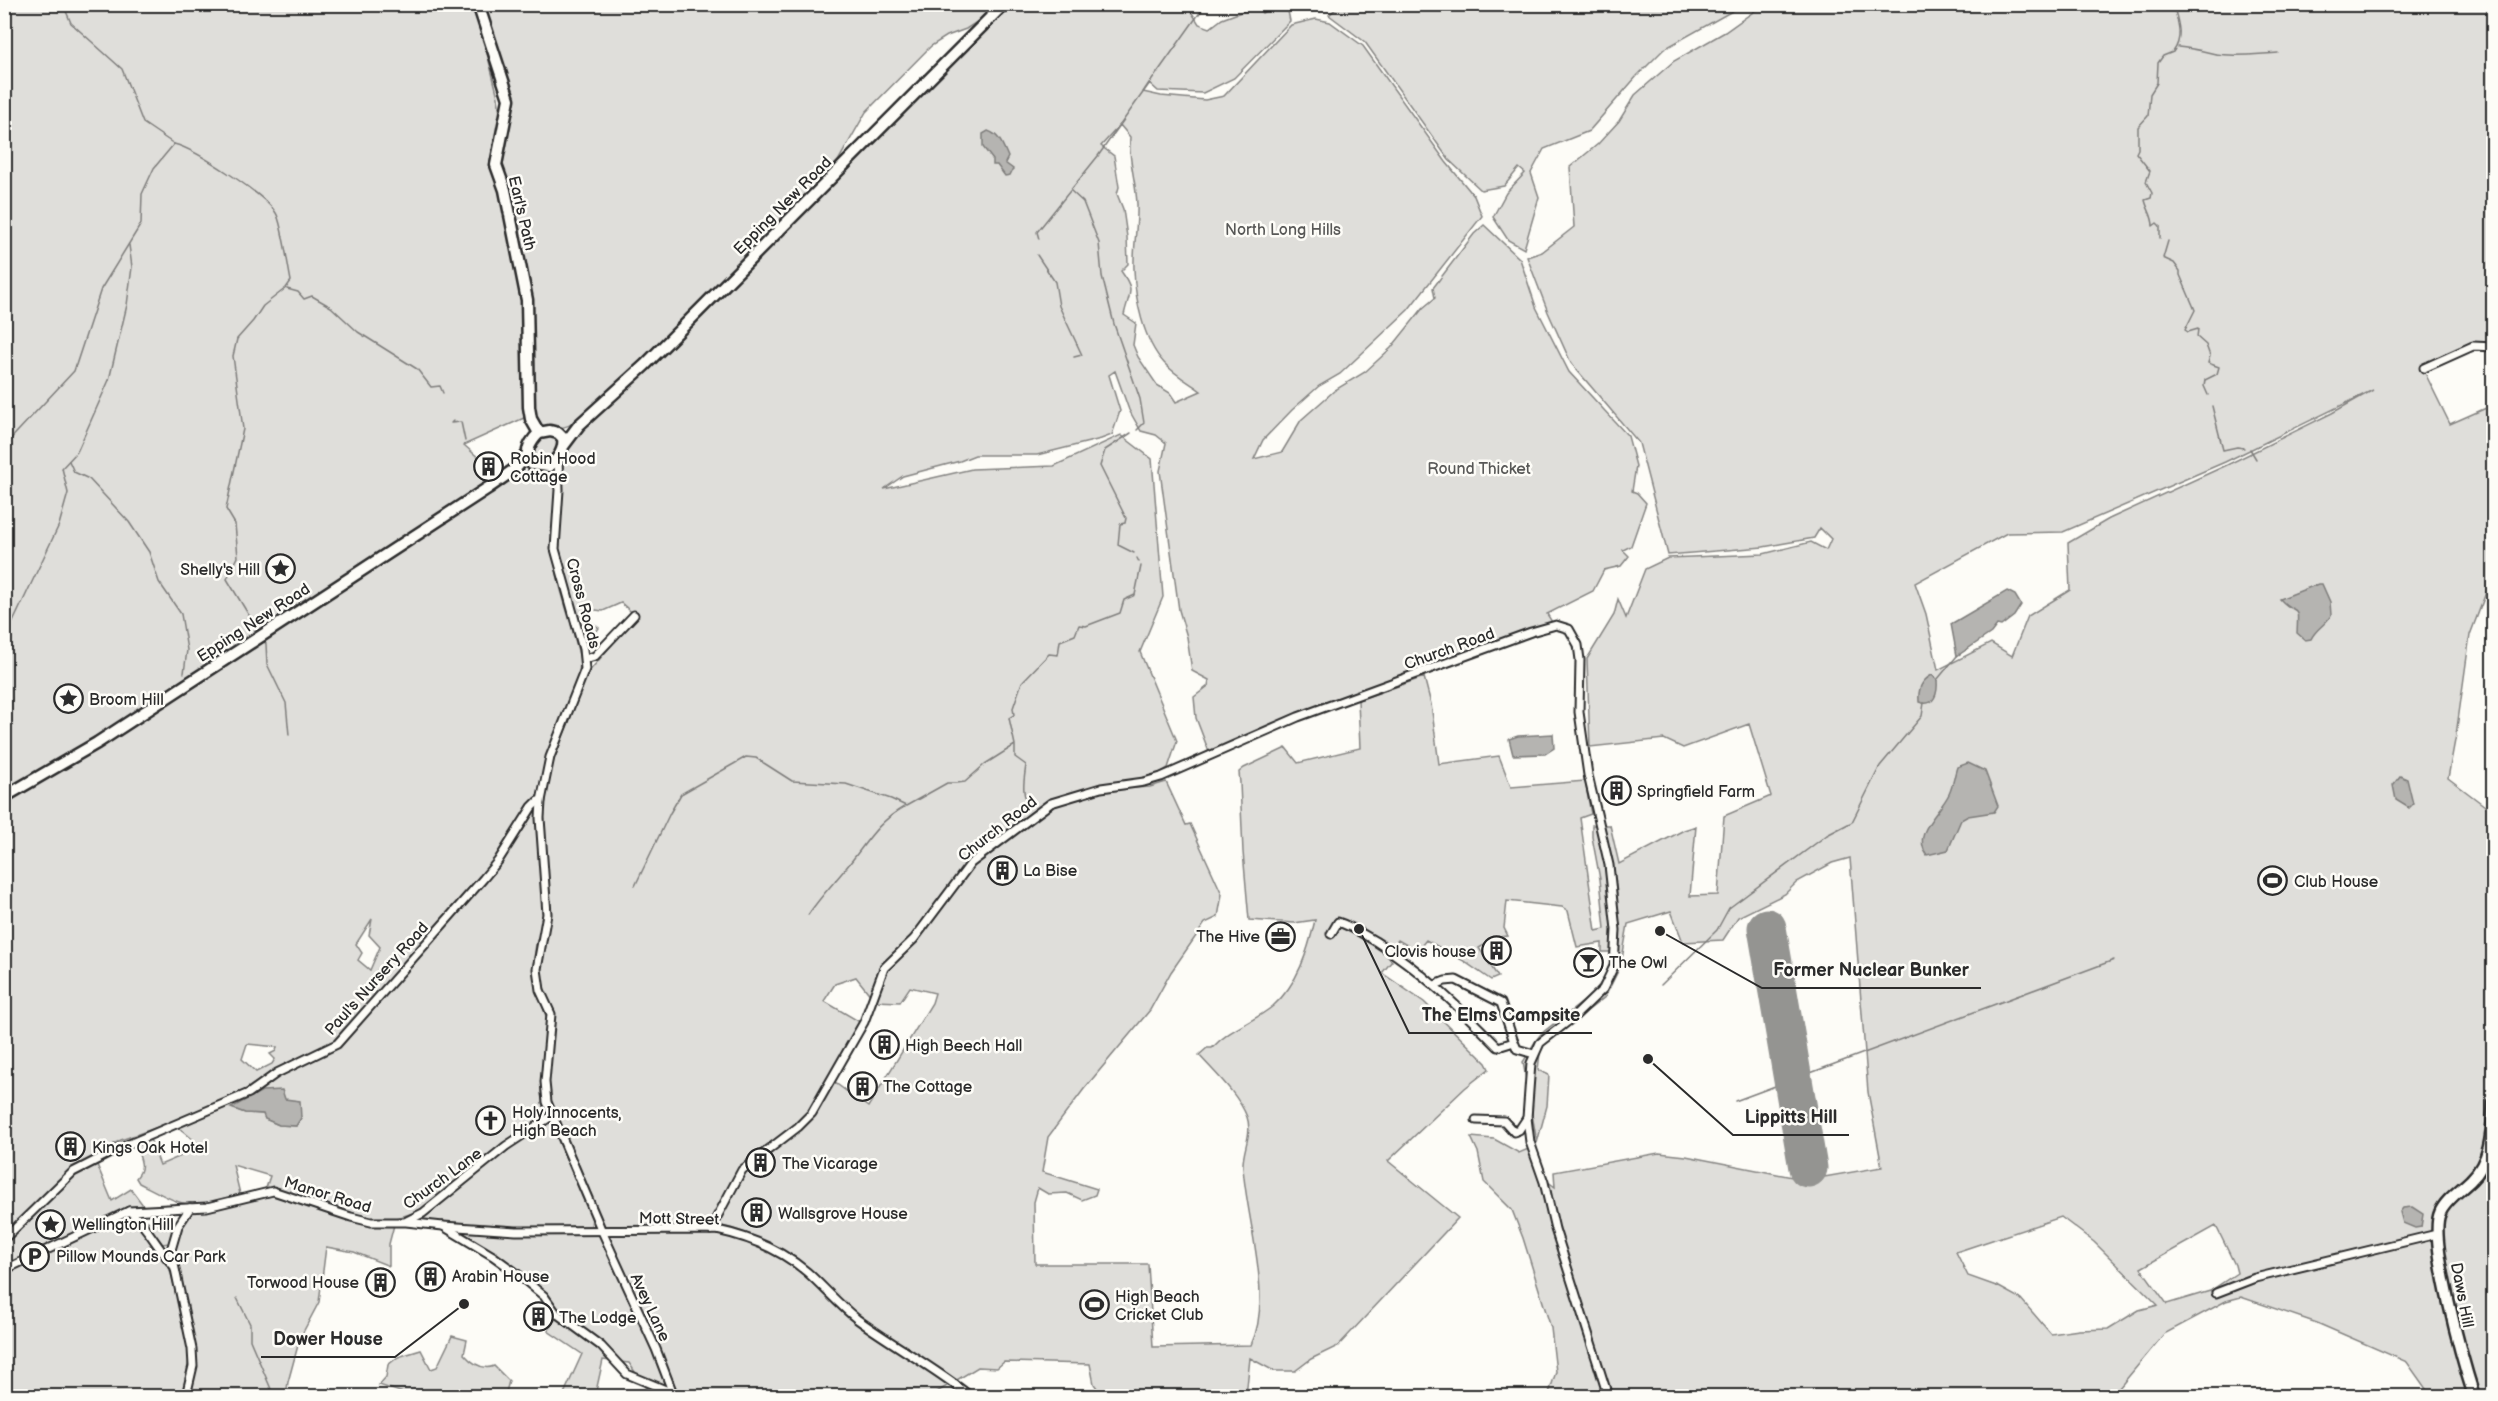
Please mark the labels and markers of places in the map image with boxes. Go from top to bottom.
place label: Robin Hood Cottage [510,450,596,487]
building icon: Robin Hood Cottage [473,451,505,483]
place icon: Shelly's Hill [265,553,297,585]
place label: Shelly's Hill [180,561,260,580]
place icon: Broom Hill [52,683,84,715]
place label: Broom Hill [89,691,164,710]
building icon: Springfield Farm [1600,775,1632,807]
place label: Springfield Farm [1637,783,1755,802]
building icon: La Bise [986,854,1018,886]
place label: La Bise [1023,862,1078,881]
sports icon: Club House [2257,865,2289,897]
place label: Club House [2294,873,2379,892]
office icon: The Hive [1265,920,1297,952]
place label: The Hive [1196,928,1261,947]
building icon: Clovis house [1481,935,1513,967]
place label: Clovis house [1384,943,1477,962]
bar icon: The Owl [1572,946,1604,978]
callout: Former Nuclear Bunker [1762,952,1981,988]
place label: The Owl [1609,954,1667,973]
callout: The Elms Campsite [1409,997,1592,1033]
building icon: High Beech Hall [868,1029,900,1061]
place label: High Beech Hall [905,1037,1022,1056]
building icon: The Cottage [846,1070,878,1102]
place label: The Cottage [883,1078,973,1097]
callout: Lippitts Hill [1733,1099,1849,1135]
place label: Holy Innocents, High Beach [512,1104,621,1141]
church icon: Holy Innocents, High Beach [475,1105,507,1137]
building icon: Kings Oak Hotel [55,1131,87,1163]
place label: Kings Oak Hotel [92,1139,208,1158]
building icon: The Vicarage [745,1147,777,1179]
place label: The Vicarage [782,1155,878,1174]
building icon: Wallsgrove House [741,1197,773,1229]
place label: Wallsgrove House [778,1205,908,1224]
place icon: Wellington Hill [35,1208,67,1240]
place label: Wellington Hill [72,1216,174,1235]
parking icon: Pillow Mounds Car Park [19,1240,51,1272]
place label: Pillow Mounds Car Park [56,1248,226,1267]
building icon: Arabin House [415,1260,447,1292]
building icon: Torwood House [364,1266,396,1298]
place label: Arabin House [452,1268,550,1287]
place label: Torwood House [247,1274,359,1293]
place label: High Beach Cricket Club [1115,1288,1204,1325]
sports icon: High Beach Cricket Club [1078,1289,1110,1321]
building icon: The Lodge [522,1301,554,1333]
place label: The Lodge [559,1309,637,1328]
callout: Dower House [261,1321,395,1357]

